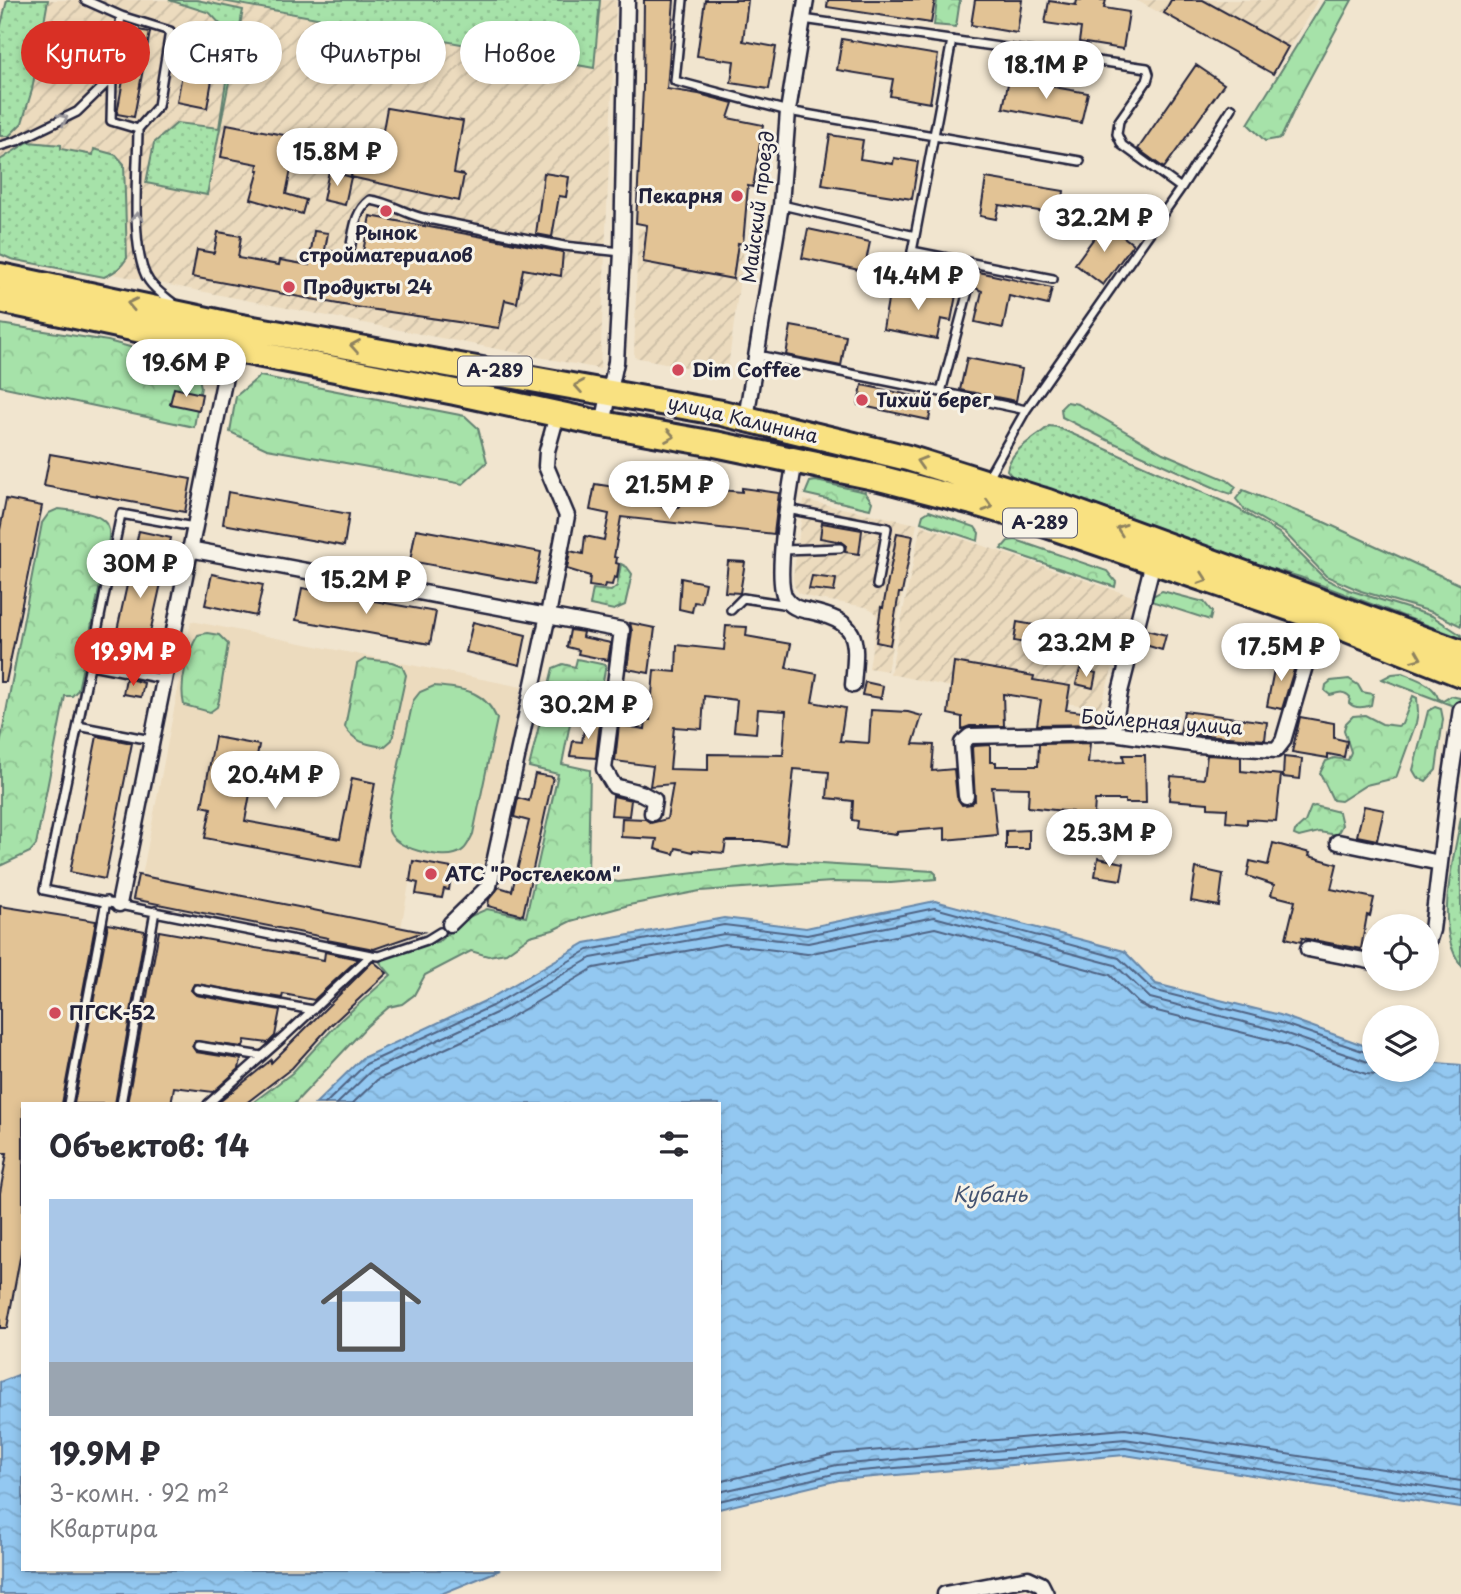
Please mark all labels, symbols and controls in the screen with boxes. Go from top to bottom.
chip: Купить [21,21,150,84]
chip: Снять [164,21,282,84]
chip: Фильтры [296,21,446,84]
chip: Новое [460,21,580,84]
pin: 18.1M ₽ [981,42,1111,101]
text: 18.1M ₽ [1004,46,1088,81]
one-way arrow [55,114,68,128]
pin: 15.8M ₽ [272,128,402,188]
street label: Майский проезд [734,129,780,285]
text: 15.8M ₽ [293,133,381,168]
place label: Пекарня [638,181,723,209]
marker: Пекарня [729,188,745,204]
pin: 32.2M ₽ [1039,194,1169,254]
text: 32.2M ₽ [1055,199,1153,234]
marker: Рынок стройматериалов [378,203,394,219]
one-way arrow [130,212,145,223]
place label: Рынок стройматериалов [299,218,473,268]
pin: 14.4M ₽ [853,252,983,312]
text: 14.4M ₽ [873,257,963,292]
place label: Продукты 24 [303,272,432,300]
marker: Продукты 24 [281,279,297,295]
one-way arrow [126,297,138,312]
pin: 19.6M ₽ [121,340,251,399]
one-way arrow [349,340,361,355]
text: 19.6M ₽ [142,344,230,379]
place label: Dim Coffee [692,355,801,383]
road number: А-289 [458,356,532,386]
marker: Dim Coffee [670,362,686,378]
one-way arrow [573,379,585,394]
place label: Тихий берег [876,385,992,413]
street label: улица Калинина [665,387,821,449]
marker: Тихий берег [854,392,870,408]
one-way arrow [664,428,676,443]
one-way arrow [915,455,927,470]
pin: 21.5M ₽ [604,462,734,521]
text: 21.5M ₽ [624,466,714,501]
one-way arrow [982,498,994,513]
road number: А-289 [1003,508,1077,538]
one-way arrow [1115,523,1127,537]
pin: 30M ₽ [91,540,189,600]
text: 30M ₽ [103,545,177,580]
pin: 15.2M ₽ [301,556,431,616]
text: 15.2M ₽ [321,561,411,596]
one-way arrow [1197,571,1209,585]
pin: 23.2M ₽ [1021,620,1151,679]
text: 23.2M ₽ [1037,624,1135,659]
pin: 17.5M ₽ [1216,624,1346,683]
pin: 19.9M ₽ [68,628,198,688]
text: 17.5M ₽ [1237,628,1325,663]
text: 19.9M ₽ [90,633,176,668]
one-way arrow [1411,648,1423,662]
pin: 30.2M ₽ [523,682,653,741]
text: 30.2M ₽ [539,686,637,721]
street label: Бойлерная улица [1080,701,1244,741]
pin: 20.4M ₽ [210,752,340,811]
text: 20.4M ₽ [227,756,323,791]
pin: 25.3M ₽ [1044,810,1174,869]
text: 25.3M ₽ [1062,814,1156,849]
place label: АТС "Ростелеком" [444,859,621,887]
marker: АТС "Ростелеком" [423,866,439,882]
map controls [1362,914,1439,1082]
button: locate [1362,914,1439,991]
place label: ПГСК-52 [69,998,156,1026]
marker: ПГСК-52 [47,1005,63,1021]
button: layers [1362,1005,1439,1082]
text: Объектов: 14 [49,1122,249,1167]
icon: filters [655,1125,693,1163]
water label: Кубань [953,1177,1028,1209]
icon: home [308,1244,434,1370]
text: 19.9M ₽ [49,1430,160,1475]
text: 3-комн. · 92 m² [49,1475,229,1510]
text: Квартира [49,1510,157,1545]

